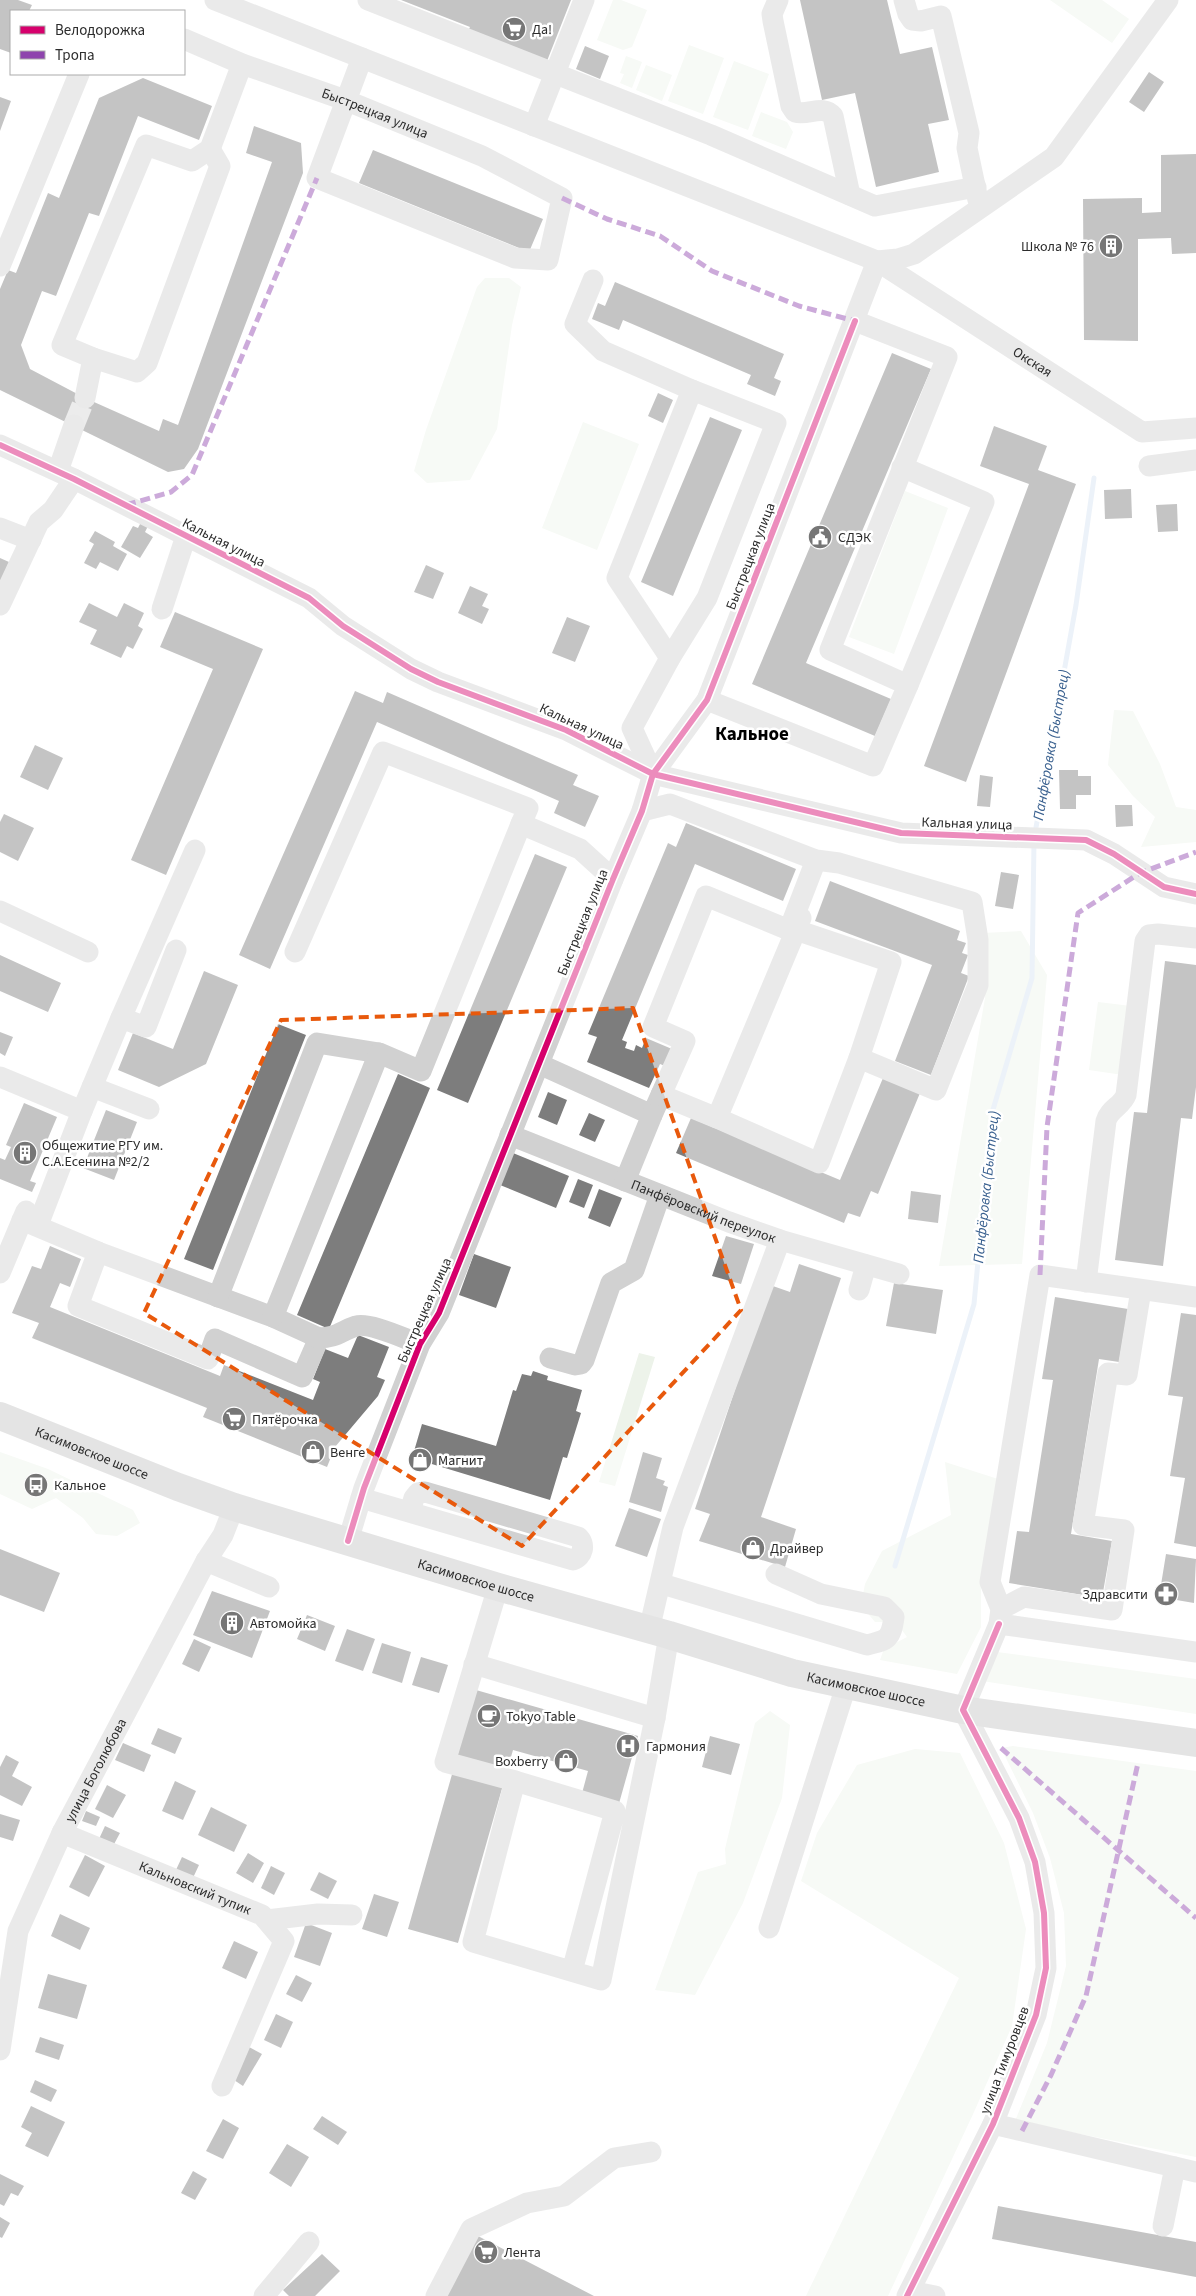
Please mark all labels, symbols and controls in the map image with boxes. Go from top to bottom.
legend [10,10,185,75]
supermarket icon: Да! [501,16,527,42]
text: Велодорожка [55,20,145,41]
place label: Да! [532,20,552,40]
text: Тропа [55,45,95,66]
street label: Быстрецкая улица [319,84,431,144]
building icon: Школа № 76 [1098,233,1124,259]
place label: Школа № 76 [1021,237,1094,257]
street label: Окская [1009,342,1056,383]
street label: Быстрецкая улица [721,500,781,613]
street label: Кальная улица [178,513,269,572]
public building icon: СДЭК [807,524,833,550]
place label: СДЭК [838,528,872,548]
water label: Панфёровка (Быстрец) [1028,668,1075,822]
street label: Кальная улица [536,699,627,755]
district label: Кальное [715,721,789,748]
street label: Кальная улица [921,812,1013,836]
street label: Быстрецкая улица [552,866,613,979]
water label: Панфёровка (Быстрец) [968,1110,1005,1264]
place label: Общежитие РГУ им. С.А.Есенина №2/2 [42,1136,163,1172]
building icon: Общежитие РГУ им. С.А.Есенина №2/2 [12,1140,38,1166]
street label: Панфёровский переулок [628,1175,778,1249]
street label: Быстрецкая улица [393,1255,457,1366]
supermarket icon: Пятёрочка [221,1406,247,1432]
place label: Пятёрочка [252,1410,318,1430]
street label: Касимовское шоссе [32,1422,151,1485]
shop icon: Венге [300,1439,326,1465]
place label: Венге [330,1443,365,1463]
shop icon: Магнит [407,1447,433,1473]
place label: Магнит [438,1451,484,1471]
bus stop icon: Кальное [23,1472,49,1498]
place label: Кальное [54,1476,106,1496]
shop icon: Драйвер [740,1535,766,1561]
place label: Драйвер [770,1539,824,1559]
street label: Касимовское шоссе [415,1554,537,1608]
pharmacy icon: Здравсити [1153,1581,1179,1607]
place label: Здравсити [1082,1585,1148,1605]
building icon: Автомойка [219,1610,245,1636]
place label: Автомойка [250,1614,316,1634]
street label: Касимовское шоссе [805,1667,927,1713]
cafe icon: Tokyo Table [476,1703,502,1729]
place label: Tokyo Table [506,1707,576,1727]
street label: улица Боголюбова [60,1715,132,1826]
hospital icon: Гармония [615,1733,641,1759]
place label: Гармония [646,1737,706,1757]
shop icon: Boxberry [553,1748,579,1774]
place label: Boxberry [495,1752,548,1772]
street label: Кальновский тупик [136,1857,254,1921]
street label: улица Тимуровцев [975,2004,1035,2117]
supermarket icon: Лента [473,2239,499,2265]
place label: Лента [504,2243,541,2263]

